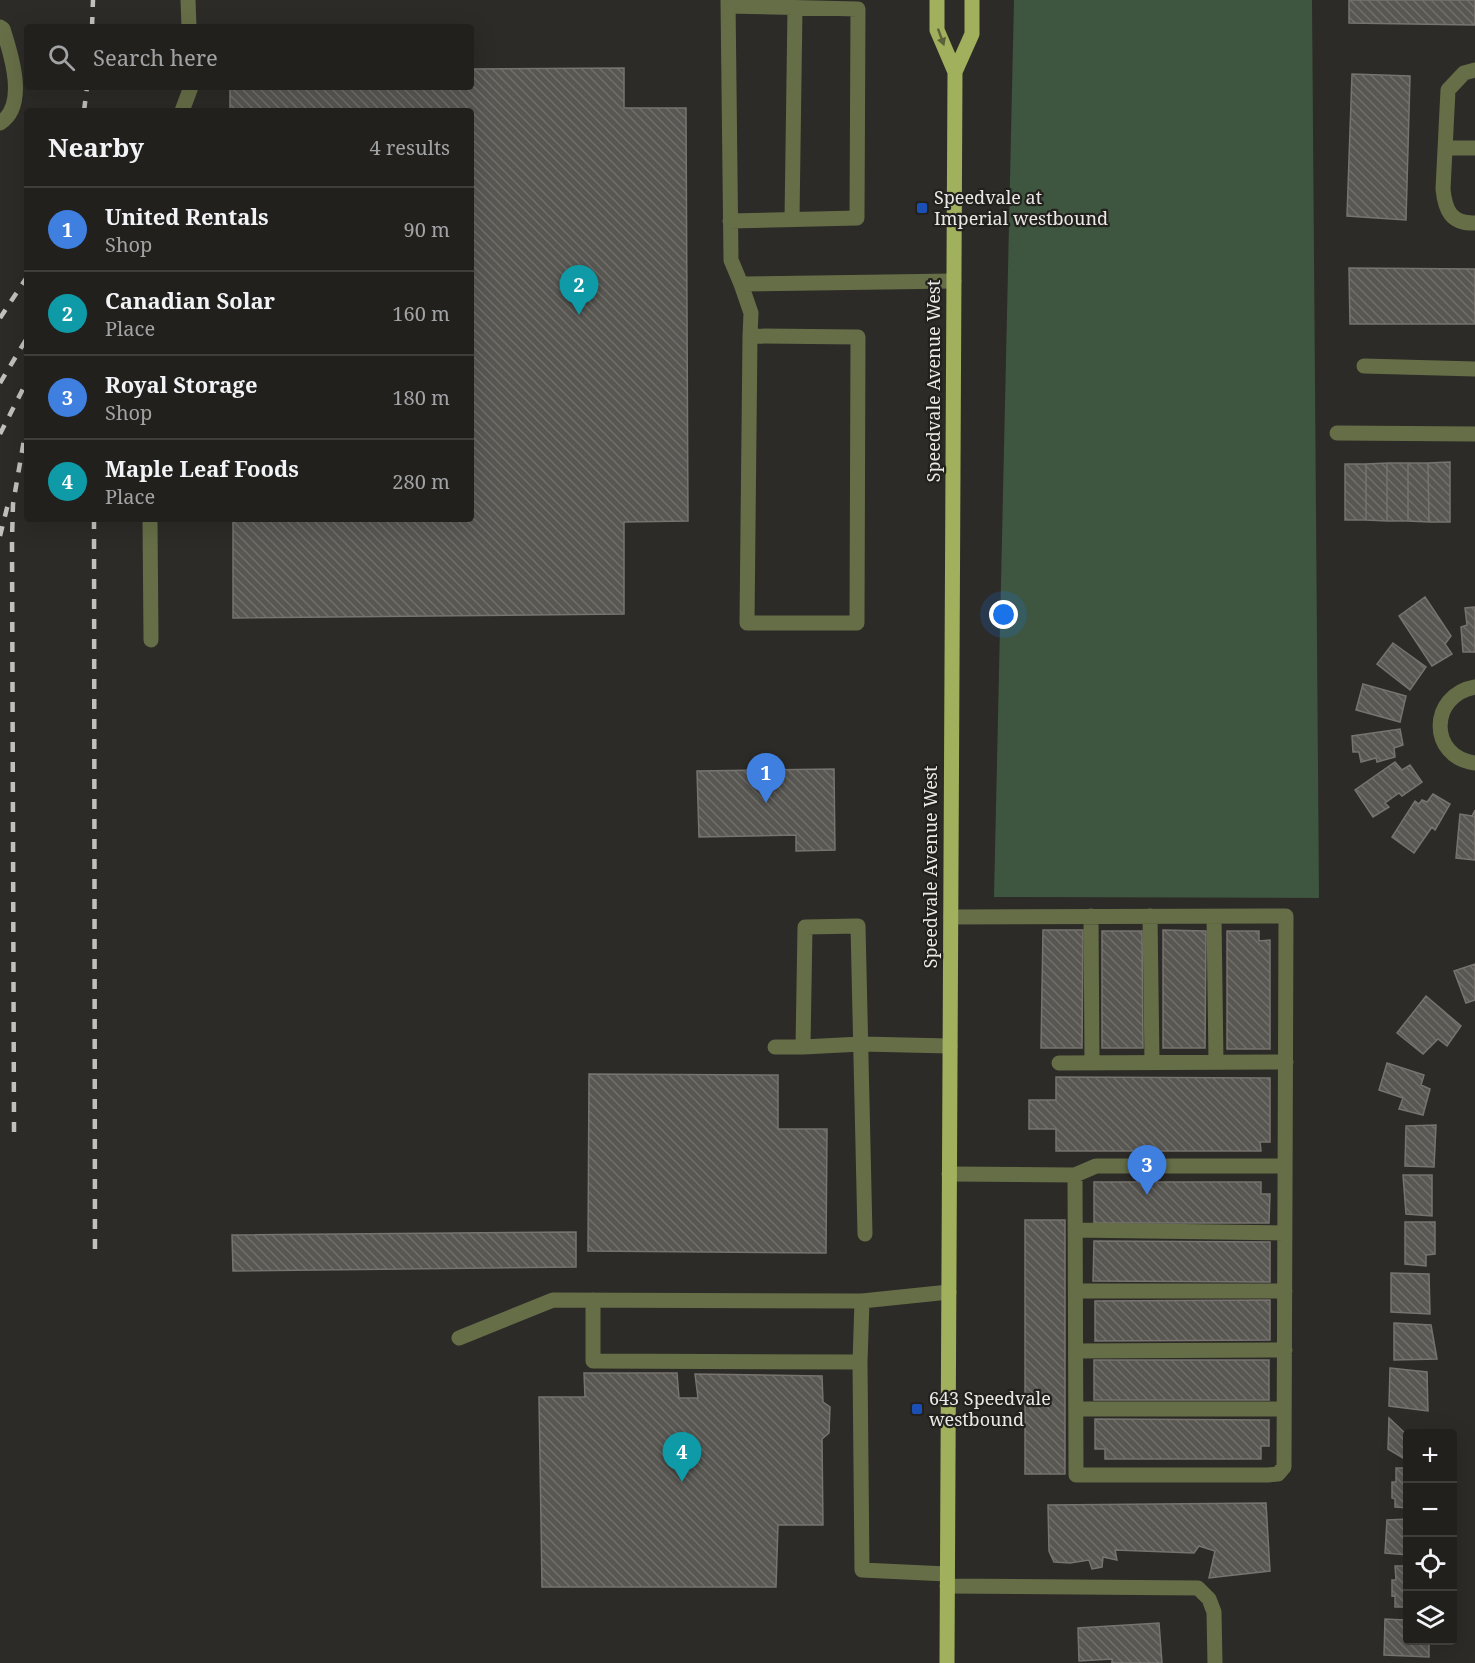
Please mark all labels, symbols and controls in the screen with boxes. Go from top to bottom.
search box [24,24,474,90]
one-way arrow [936,28,946,46]
icon: search [45,41,78,74]
text: Search here [93,42,218,72]
text: Nearby [48,129,144,165]
text: 4 results [370,134,450,161]
place label: Speedvale at Imperial westbound [934,185,1108,230]
text: United Rentals [105,201,269,231]
marker: Speedvale at Imperial westbound [915,201,929,215]
text: 1 [62,216,73,243]
text: 90 m [404,216,450,243]
text: Shop [105,231,152,258]
pin: 2 [560,266,598,315]
street label: Speedvale Avenue West [921,280,945,482]
text: Canadian Solar [105,285,275,315]
text: 2 [62,300,73,327]
text: 160 m [392,300,450,327]
text: Place [105,315,155,342]
text: Royal Storage [105,369,257,399]
text: 3 [62,384,73,411]
text: 180 m [392,384,450,411]
text: Shop [105,399,152,426]
text: Maple Leaf Foods [105,453,299,483]
text: 4 [62,468,73,495]
text: 280 m [392,468,450,495]
text: Place [105,483,155,510]
your location [989,600,1018,629]
pin: 1 [746,754,786,803]
street label: Speedvale Avenue West [918,766,942,968]
pin: 3 [1128,1146,1166,1195]
place label: 643 Speedvale westbound [929,1386,1051,1431]
marker: 643 Speedvale westbound [910,1402,924,1416]
map controls [1403,1429,1457,1645]
button: + [1403,1429,1457,1483]
pin: 4 [662,1432,702,1482]
button: − [1403,1483,1457,1537]
button: locate [1403,1537,1457,1591]
button: layers [1403,1591,1457,1645]

